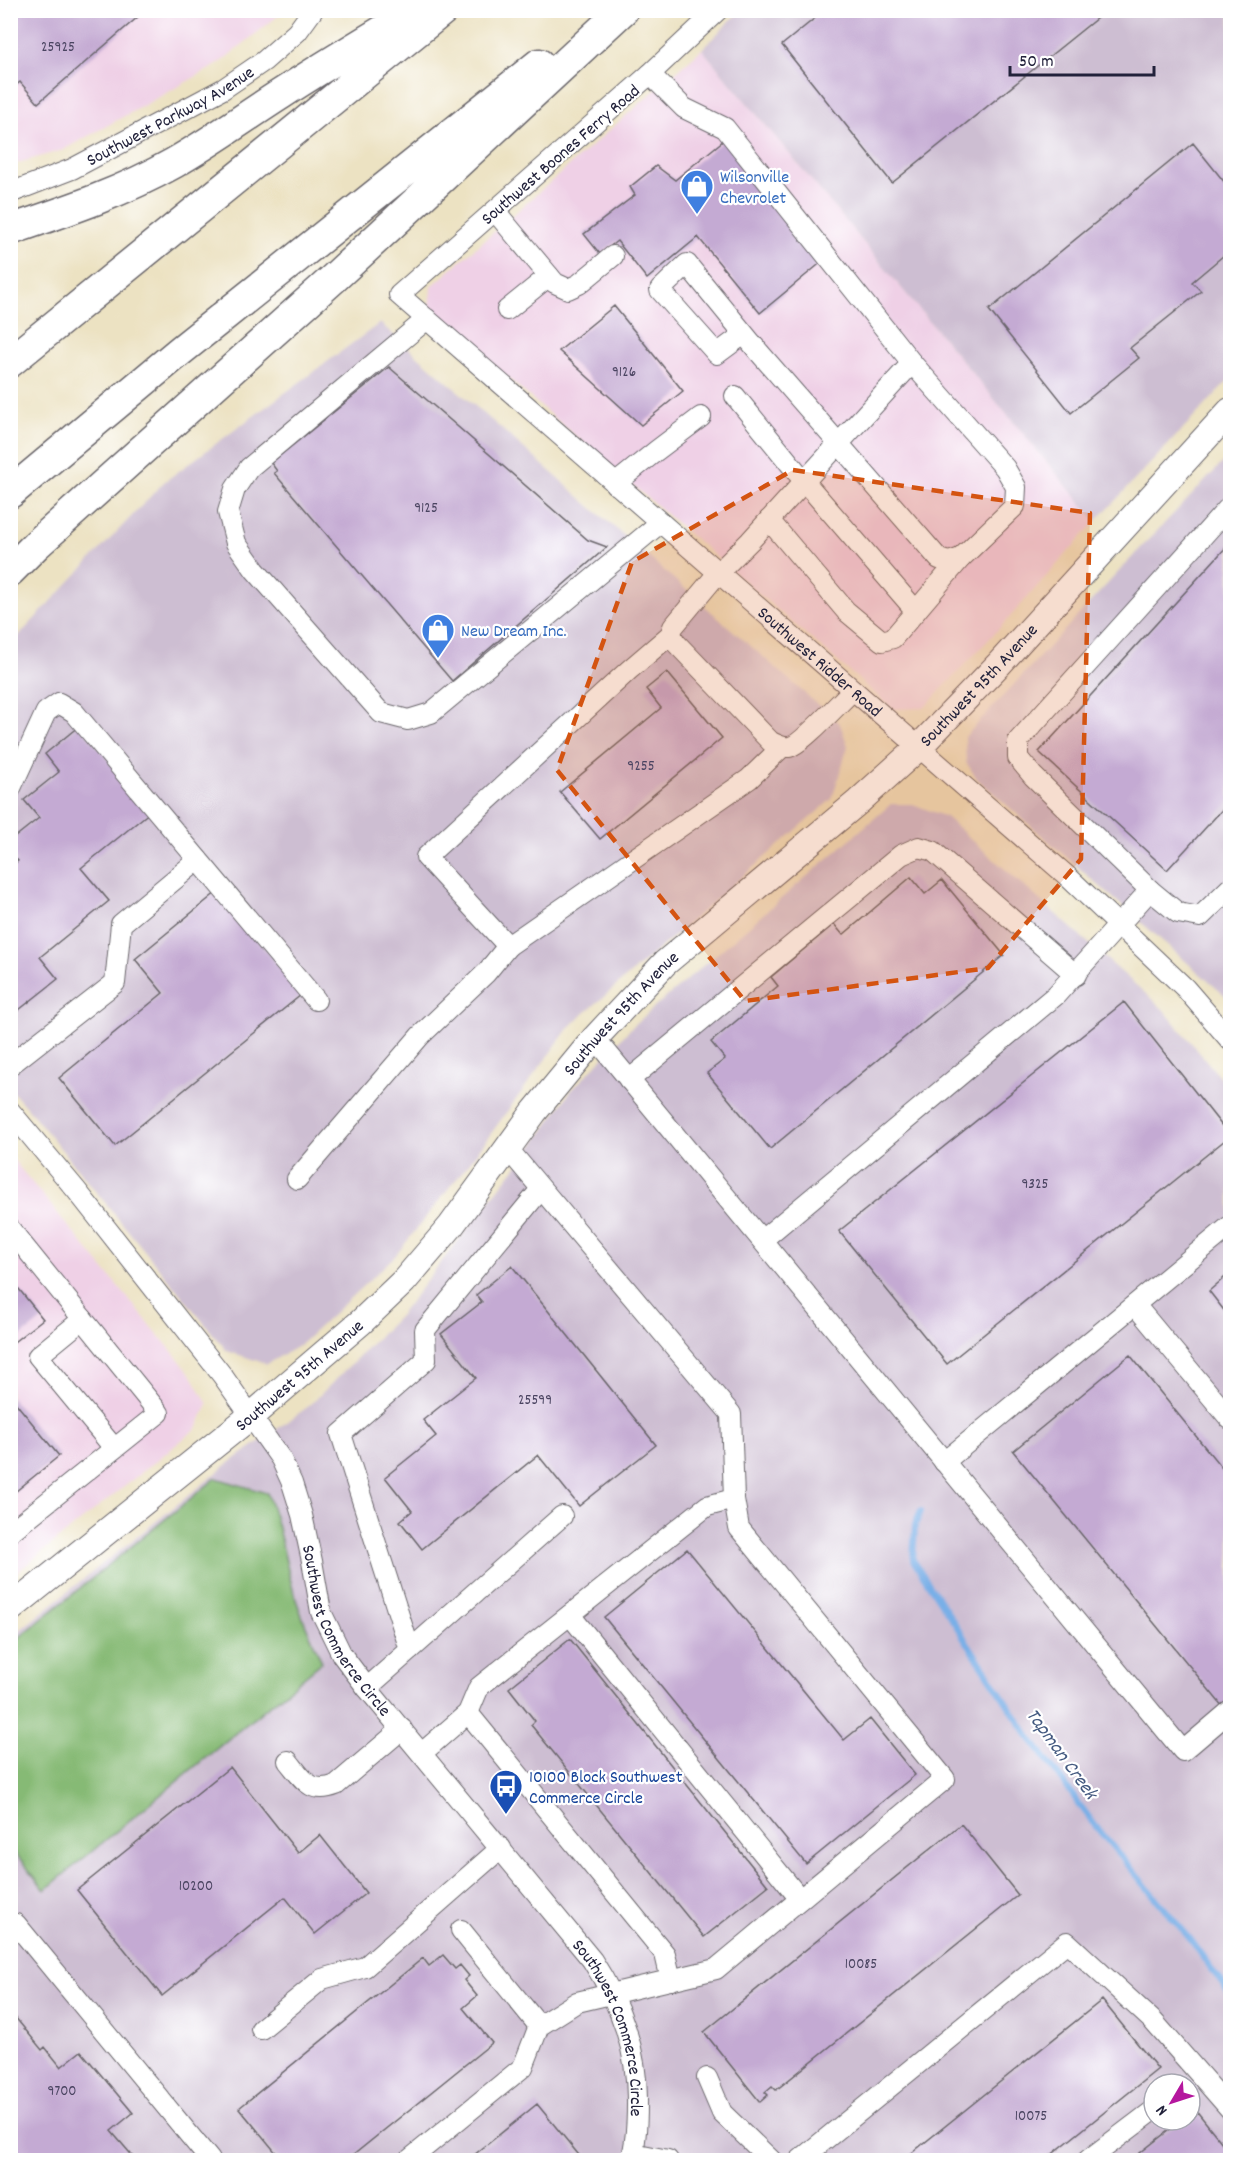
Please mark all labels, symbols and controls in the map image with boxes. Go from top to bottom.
house number: 25925 [41,37,75,59]
scale bar [1010,39,1154,77]
text: 50 m [1019,50,1054,75]
street label: Southwest Parkway Avenue [83,61,260,174]
street label: Southwest Boones Ferry Road [477,80,647,232]
place label: Wilsonville Chevrolet [720,166,789,212]
shop icon: Wilsonville Chevrolet [679,168,715,215]
house number: 9126 [612,362,636,384]
house number: 9125 [414,498,438,520]
street label: Southwest Ridder Road [751,602,886,724]
shop icon: New Dream Inc. [420,612,456,659]
street label: Southwest 95th Avenue [915,619,1045,754]
place label: New Dream Inc. [461,620,566,645]
house number: 9255 [627,756,655,778]
street label: Southwest 95th Avenue [559,946,685,1082]
house number: 9325 [1021,1174,1049,1196]
street label: Southwest 95th Avenue [231,1315,370,1439]
house number: 25599 [518,1390,552,1412]
street label: Southwest Commerce Circle [294,1543,396,1723]
water label: Tapman Creek [1018,1703,1104,1808]
place label: 10100 Block Southwest Commerce Circle [529,1766,683,1812]
bus stop icon: 10100 Block Southwest Commerce Circle [488,1768,524,1815]
house number: 10200 [179,1876,213,1898]
street label: Southwest Commerce Circle [565,1935,647,2117]
house number: 10085 [845,1954,877,1976]
north arrow [1142,2072,1202,2132]
house number: 9700 [48,2081,76,2103]
text: N [1151,2099,1174,2120]
house number: 10075 [1015,2106,1047,2128]

